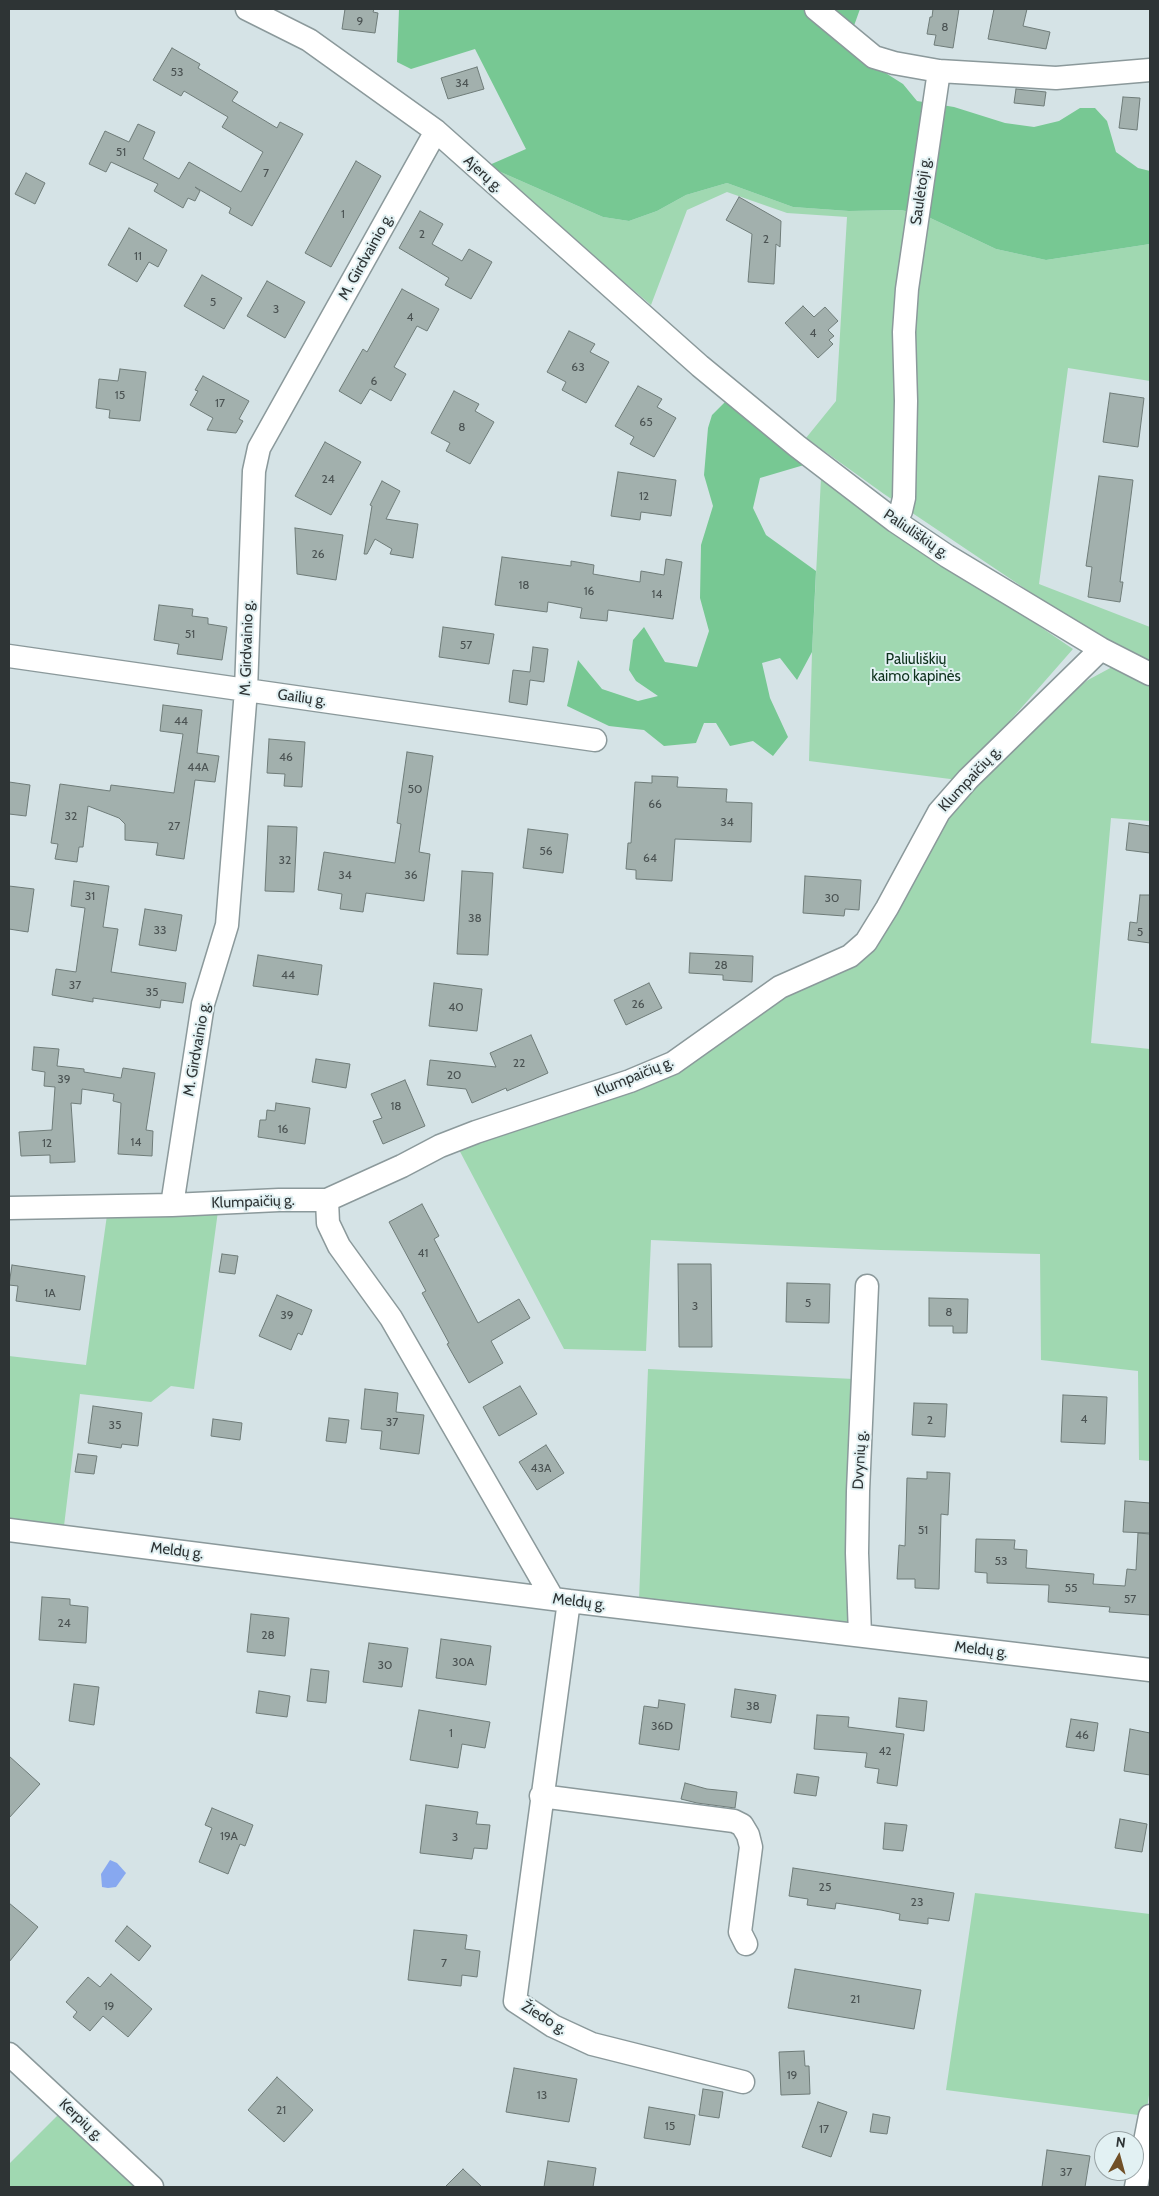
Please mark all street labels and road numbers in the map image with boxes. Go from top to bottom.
street label: Ajerų g. [460,152,506,196]
street label: Saulėtoji g. [907,156,935,226]
street label: M. Girdvainio g. [335,211,397,303]
street label: Paliuliškių g. [880,506,952,562]
street label: M. Girdvainio g. [236,600,258,696]
street label: Gailių g. [276,686,328,710]
street label: Klumpaičių g. [935,742,1005,816]
street label: M. Girdvainio g. [180,1000,214,1098]
street label: Klumpaičių g. [592,1053,676,1101]
street label: Klumpaičių g. [211,1192,295,1212]
street label: Dvynių g. [849,1430,871,1490]
street label: Meldų g. [149,1539,205,1563]
street label: Meldų g. [551,1590,607,1614]
street label: Meldų g. [953,1638,1009,1662]
street label: Žiedo g. [518,1998,570,2038]
street label: Kerpių g. [55,2095,107,2145]

